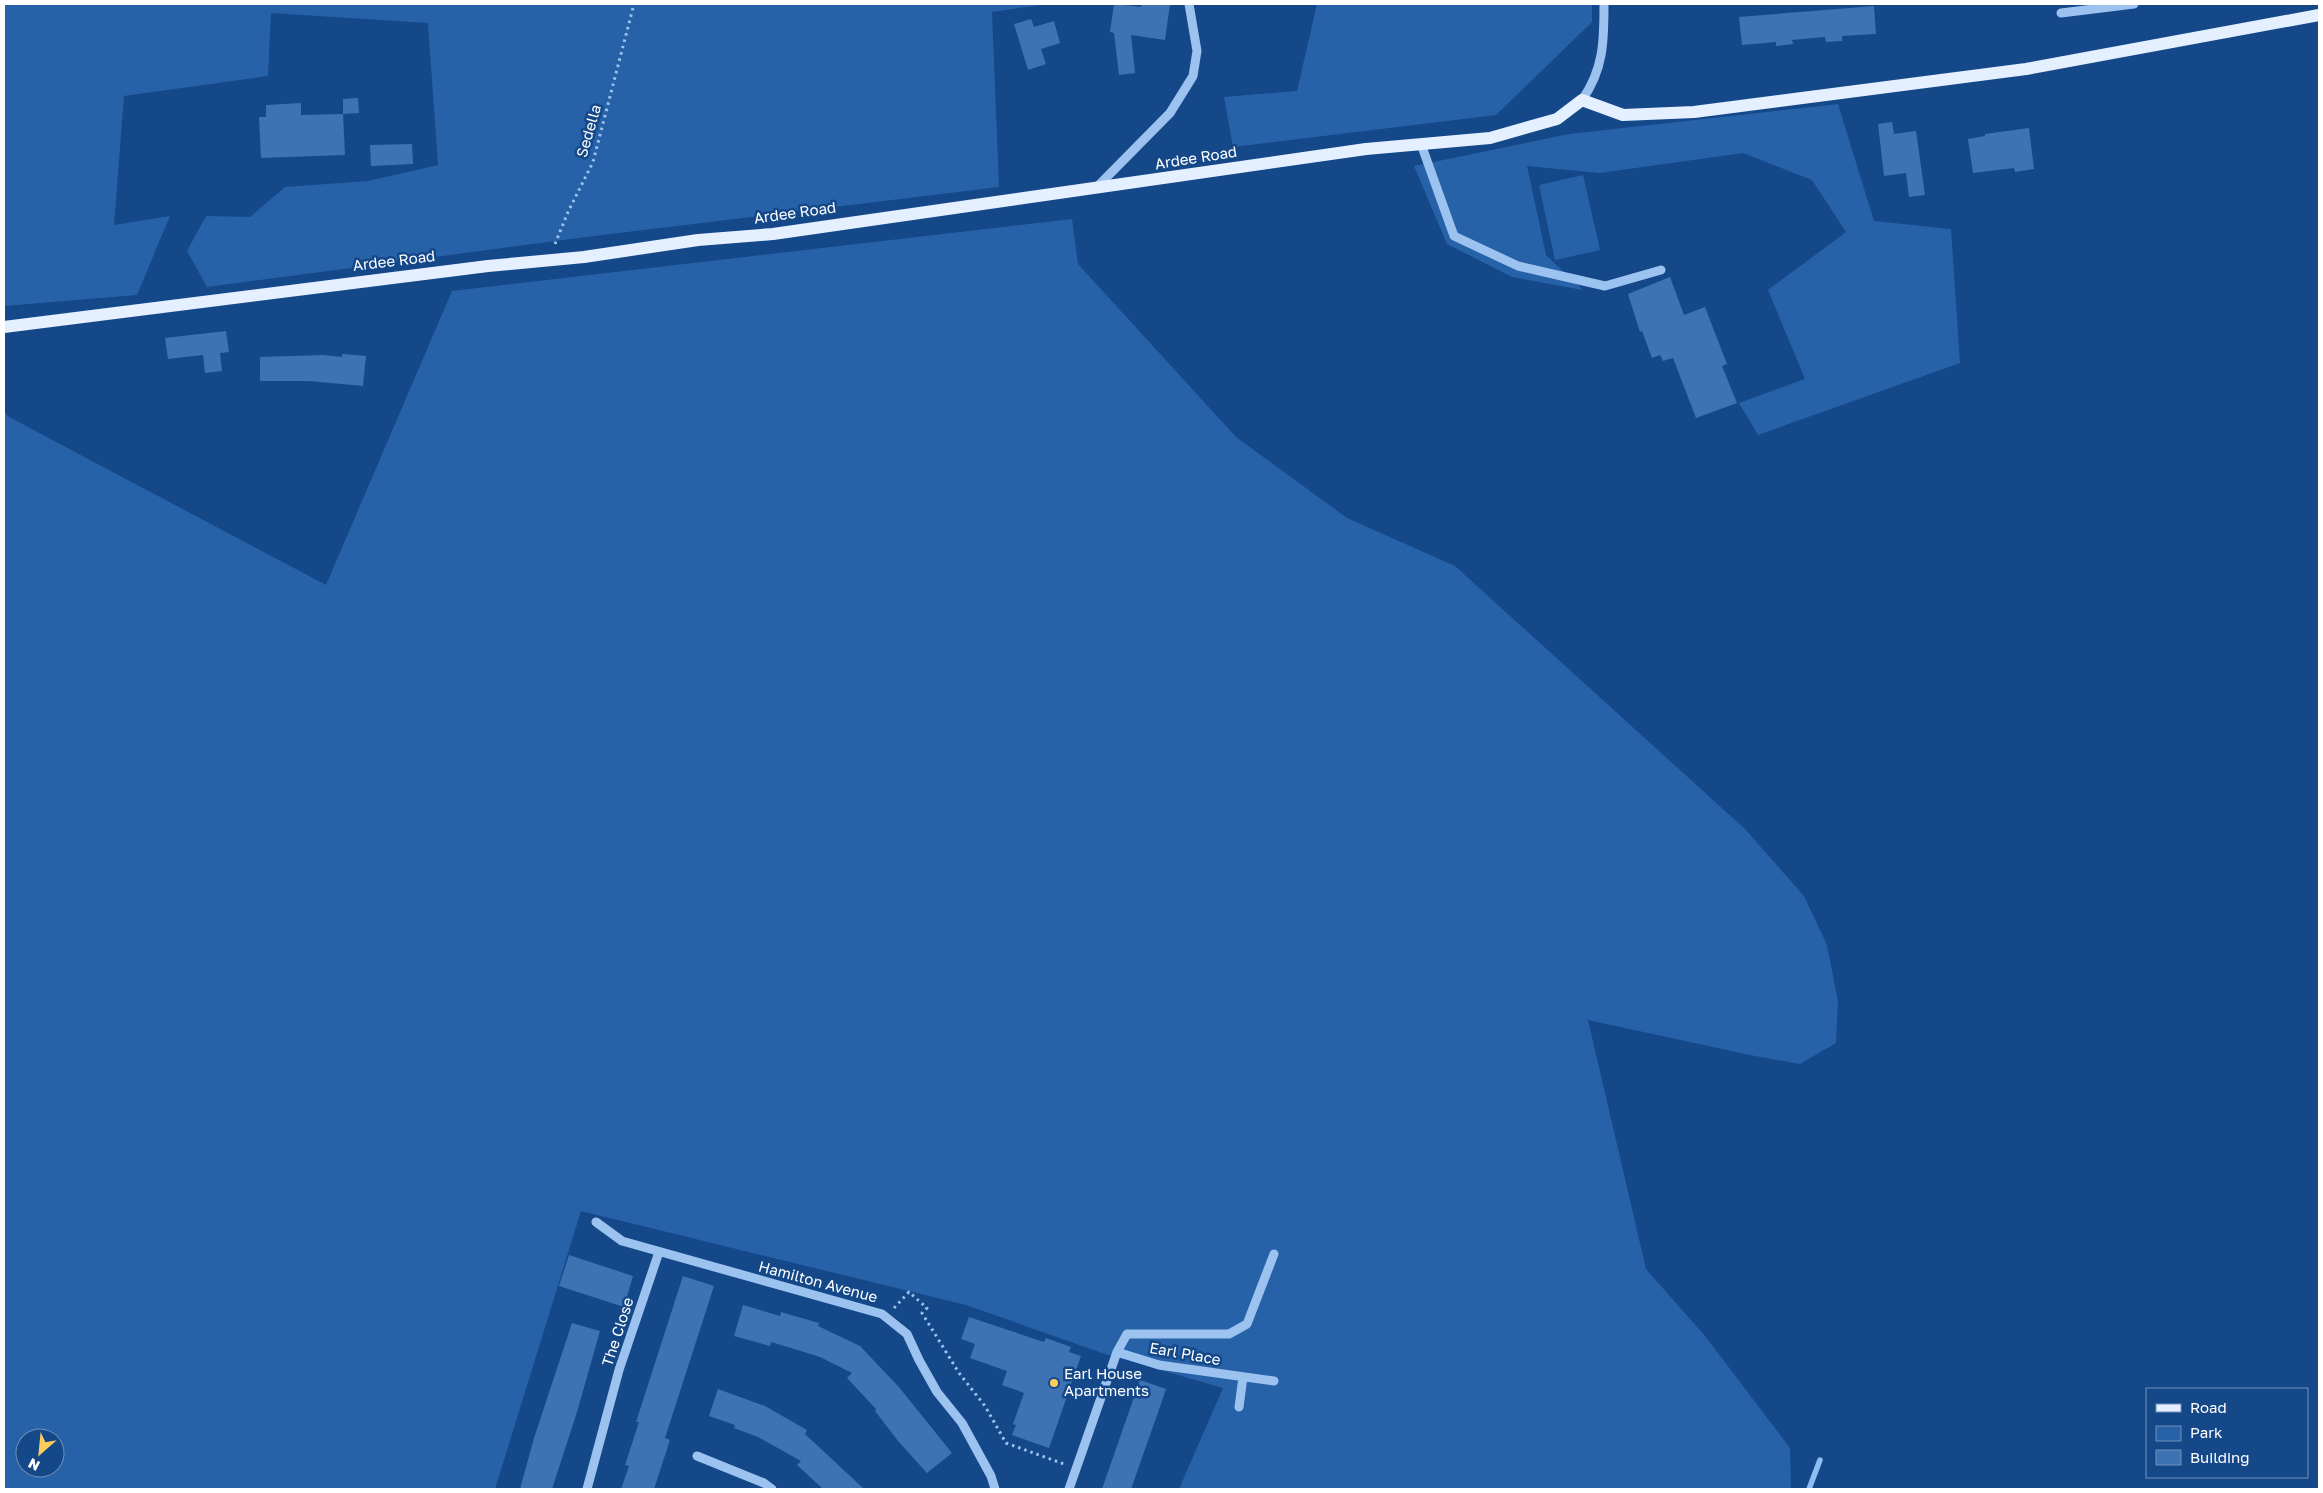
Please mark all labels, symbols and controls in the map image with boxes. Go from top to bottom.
street label: Sedella [572,102,604,159]
street label: Ardee Road [1154,142,1238,172]
street label: Ardee Road [753,197,837,227]
street label: Ardee Road [352,246,436,274]
street label: Hamilton Avenue [757,1256,880,1306]
street label: The Close [597,1295,637,1368]
street label: Earl Place [1148,1338,1222,1368]
place label: Earl House Apartments [1064,1364,1149,1399]
marker: Earl House Apartments [1048,1377,1060,1389]
legend [2146,1388,2308,1478]
text: Road [2190,1398,2227,1416]
text: Park [2190,1423,2223,1441]
north arrow [15,1428,65,1478]
text: Building [2190,1448,2250,1466]
text: N [25,1455,42,1475]

